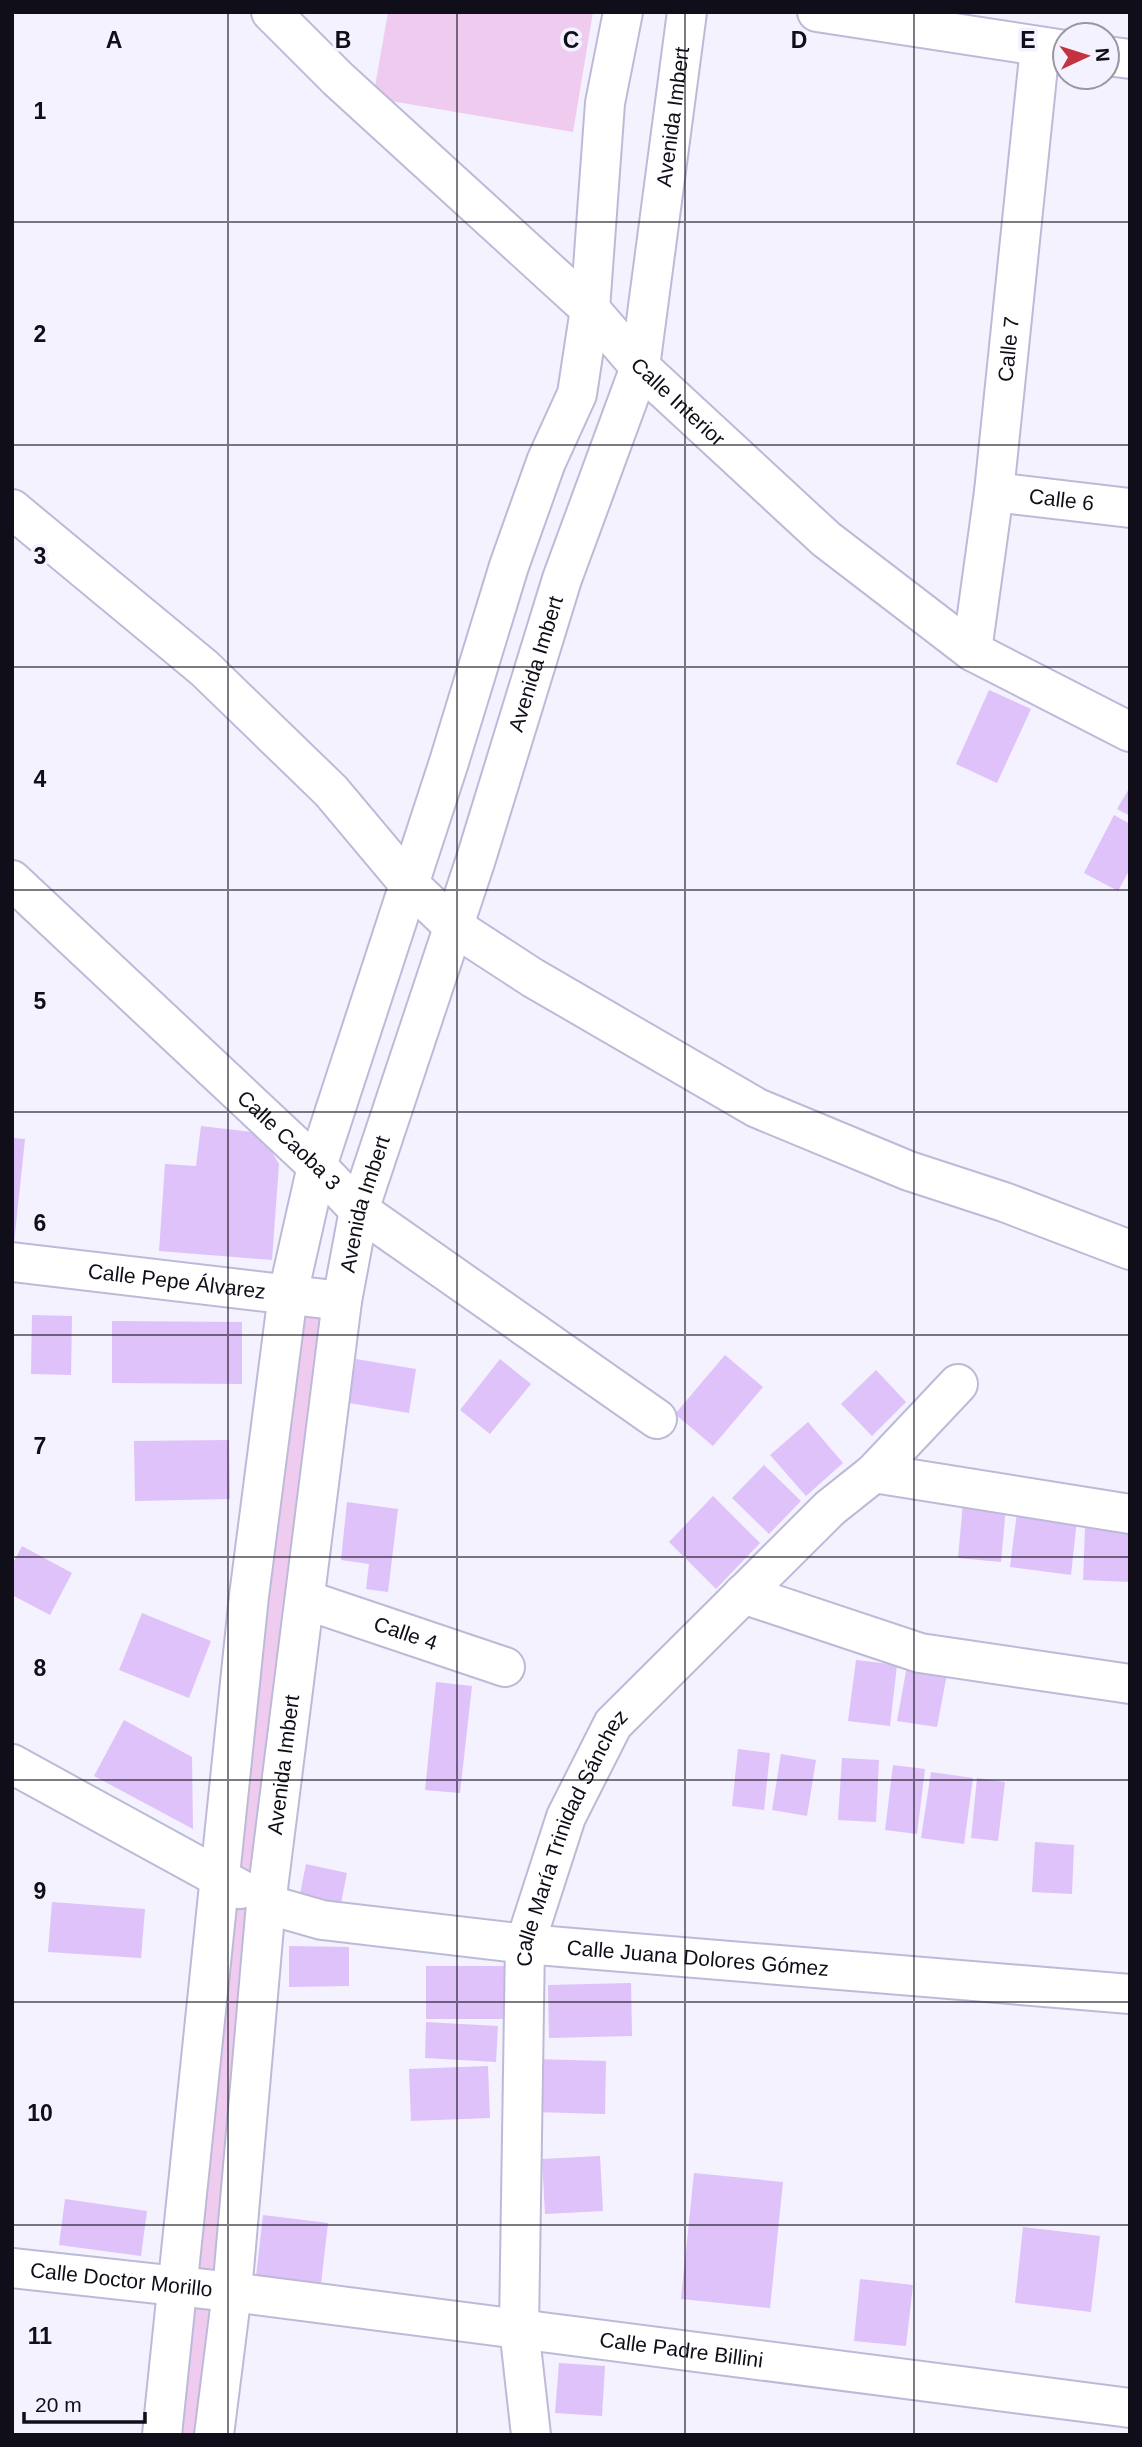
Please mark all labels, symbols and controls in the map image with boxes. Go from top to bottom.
north arrow [1051,21,1121,91]
text: A [106,27,122,53]
text: B [335,27,351,53]
text: C [563,27,579,53]
text: D [791,27,807,53]
text: E [1020,27,1036,53]
street label: Avenida Imbert [652,45,693,188]
text: N [1092,47,1113,62]
text: 1 [34,98,47,124]
street label: Calle 7 [993,316,1023,383]
text: 2 [34,321,46,347]
street label: Calle Interior [626,353,730,450]
street label: Calle 6 [1028,484,1095,515]
text: 3 [34,543,46,569]
street label: Avenida Imbert [504,593,567,735]
text: 4 [34,766,47,792]
text: 5 [34,988,47,1014]
street label: Calle Caoba 3 [233,1086,345,1194]
street label: Avenida Imbert [336,1133,394,1274]
text: 6 [34,1210,46,1236]
street label: Calle Pepe Álvarez [87,1259,267,1303]
text: 7 [34,1433,46,1459]
street label: Calle 4 [371,1612,441,1654]
text: 8 [34,1655,47,1681]
street label: Avenida Imbert [263,1693,303,1836]
street label: Calle María Trinidad Sánchez [513,1705,632,1967]
text: 9 [34,1878,46,1904]
street label: Calle Juana Dolores Gómez [566,1935,830,1980]
text: 10 [27,2100,53,2126]
street label: Calle Doctor Morillo [29,2258,214,2301]
text: 11 [28,2323,52,2349]
street label: Calle Padre Billini [598,2328,764,2371]
scale bar [24,2380,145,2424]
text: 20 m [35,2393,82,2416]

